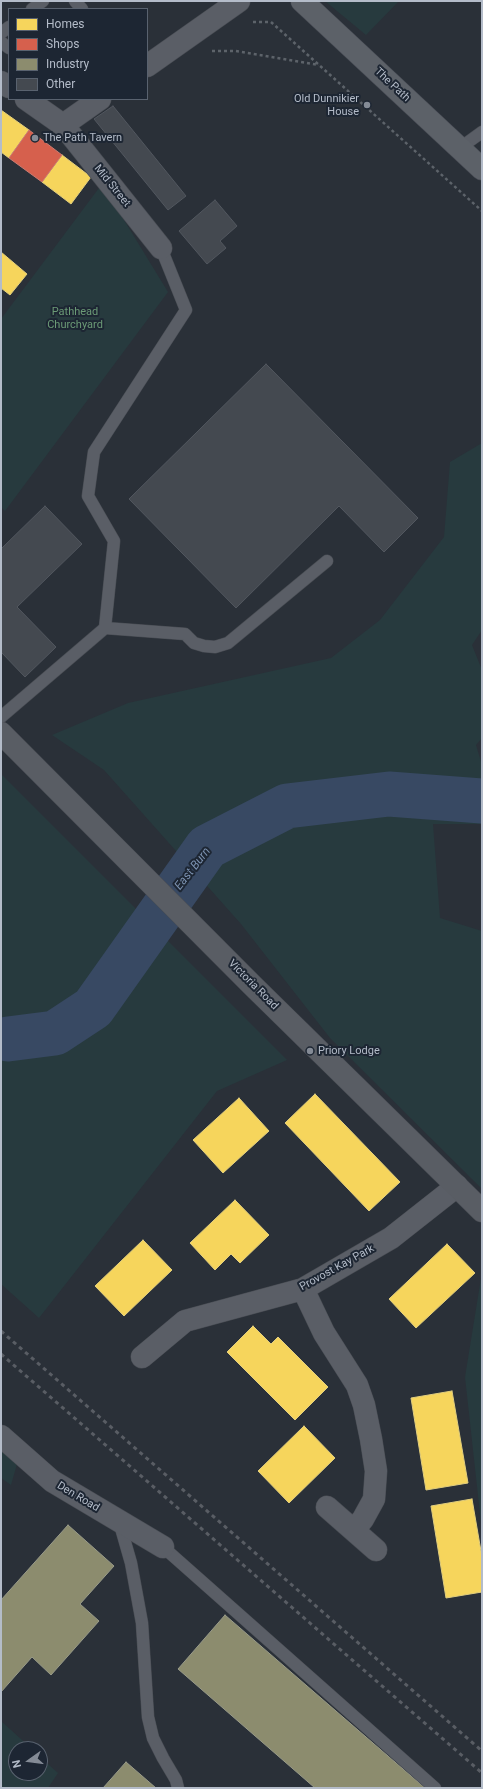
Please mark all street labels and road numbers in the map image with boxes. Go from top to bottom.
street label: The Path [372,65,412,105]
street label: Mid Street [91,162,133,210]
street label: Victoria Road [225,957,281,1013]
street label: Provost Kay Park [297,1242,377,1294]
street label: Den Road [54,1479,102,1515]

